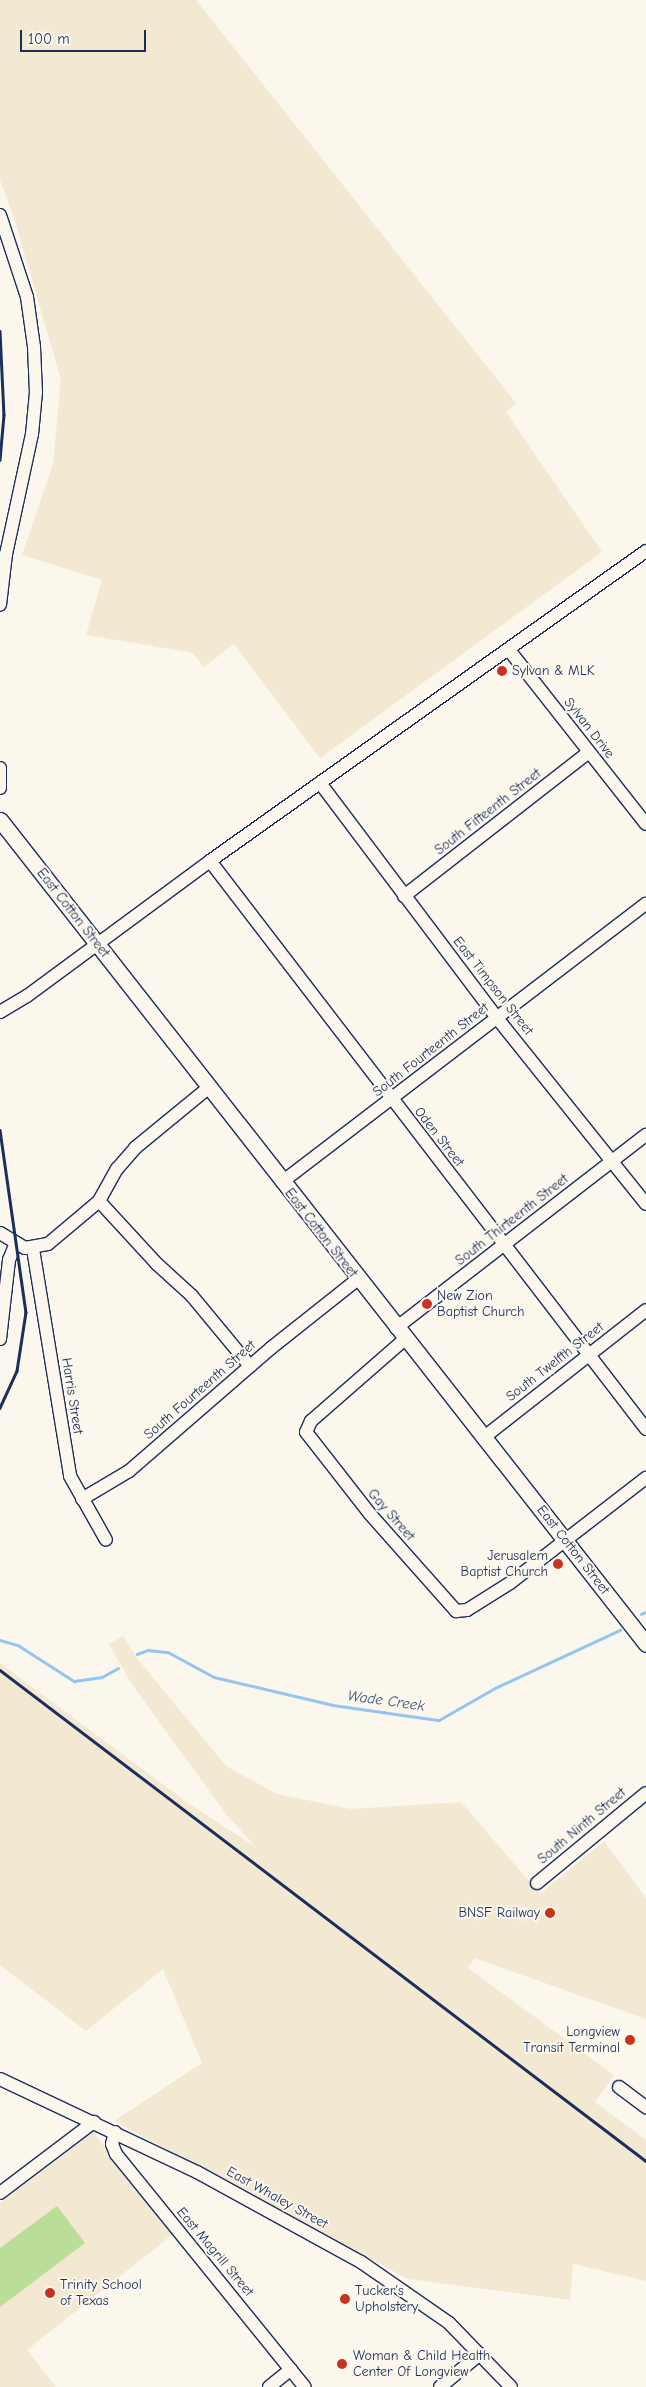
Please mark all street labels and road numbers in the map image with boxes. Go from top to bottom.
street label: Sylvan Drive [560,694,618,762]
street label: South Fifteenth Street [432,765,544,859]
street label: East Cotton Street [33,865,113,961]
street label: East Timpson Street [449,933,537,1039]
street label: South Fourteenth Street [370,1000,492,1100]
street label: Oden Street [411,1104,467,1170]
street label: South Thirteenth Street [452,1171,572,1269]
street label: East Cotton Street [281,1185,361,1281]
street label: South Twelfth Street [503,1319,607,1405]
street label: South Fourteenth Street [141,1337,259,1443]
street label: Harris Street [58,1357,86,1435]
street label: Gay Street [364,1486,418,1544]
street label: East Cotton Street [533,1502,613,1598]
street label: South Ninth Street [535,1784,629,1868]
street label: East Whaley Street [223,2163,331,2233]
street label: East Magrill Street [173,2204,257,2300]

